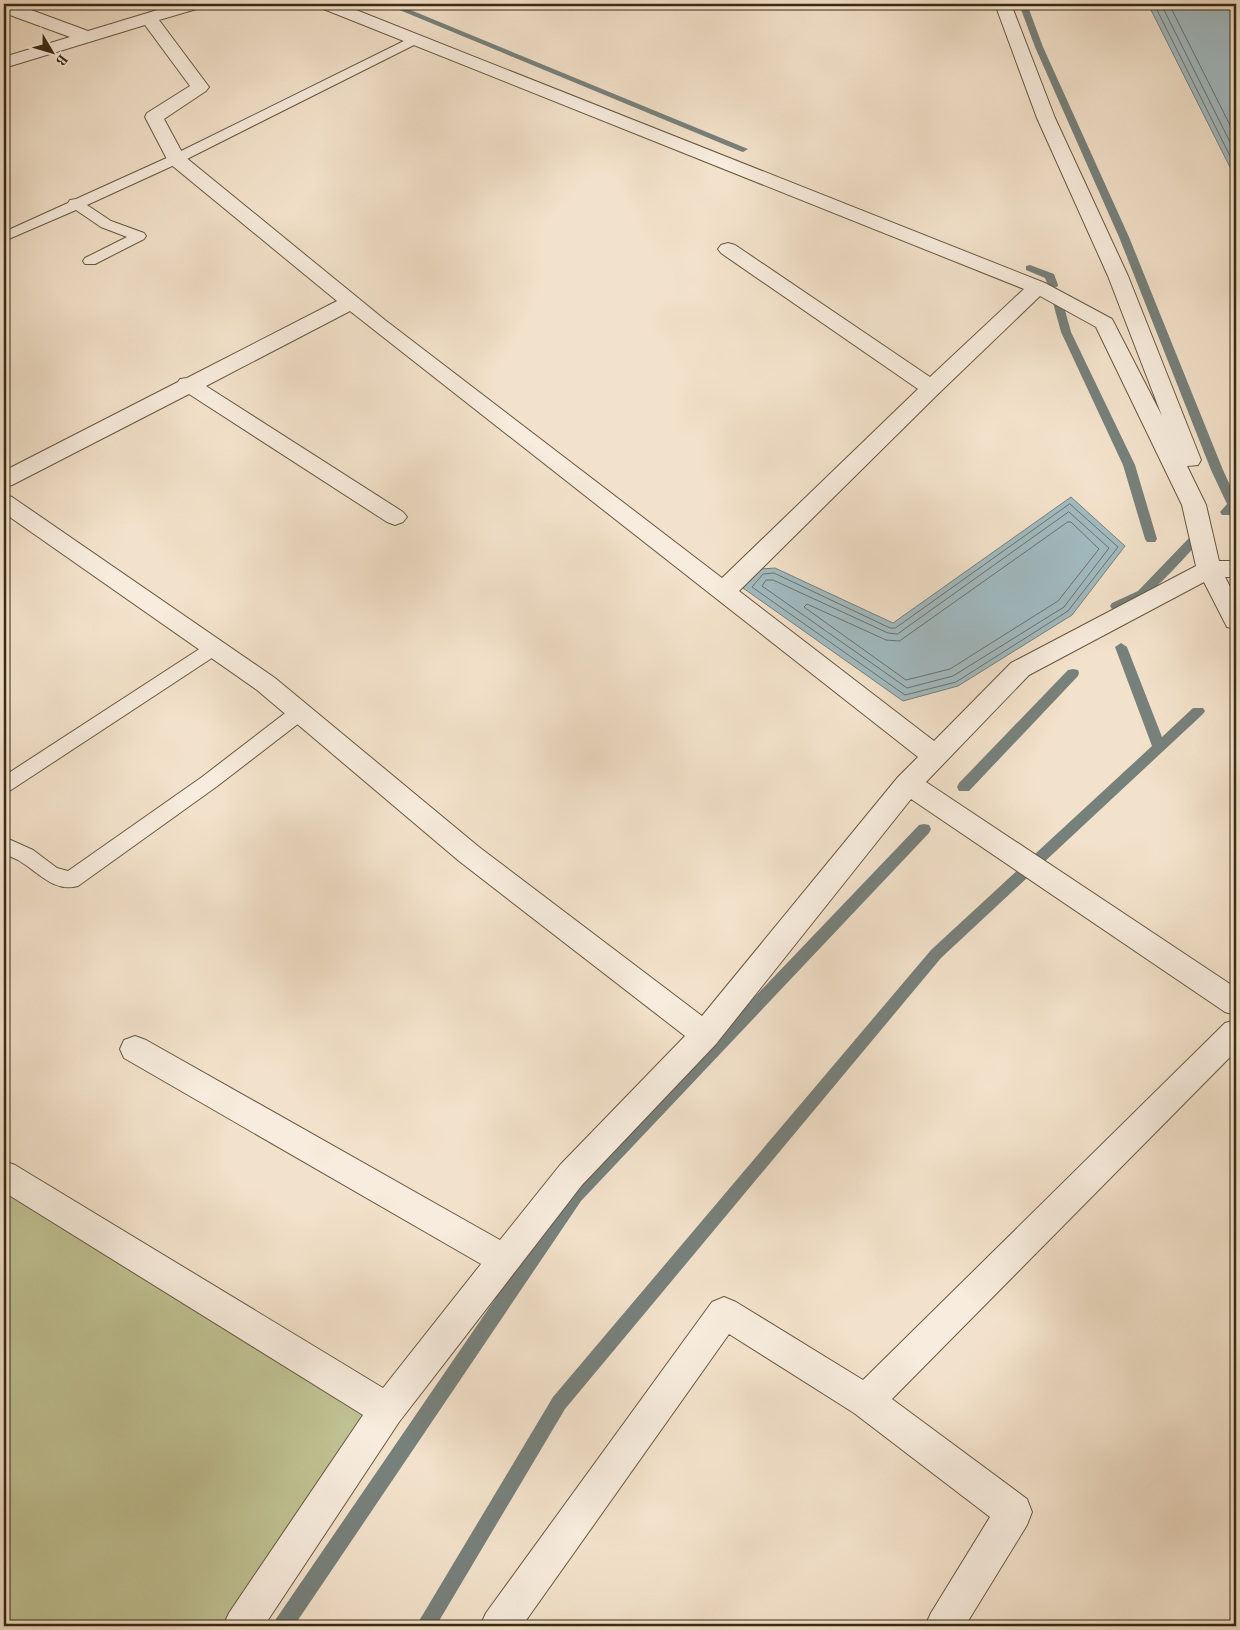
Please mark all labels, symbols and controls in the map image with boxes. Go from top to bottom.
north arrow [28,28,78,78]
text: B [53,51,70,68]

